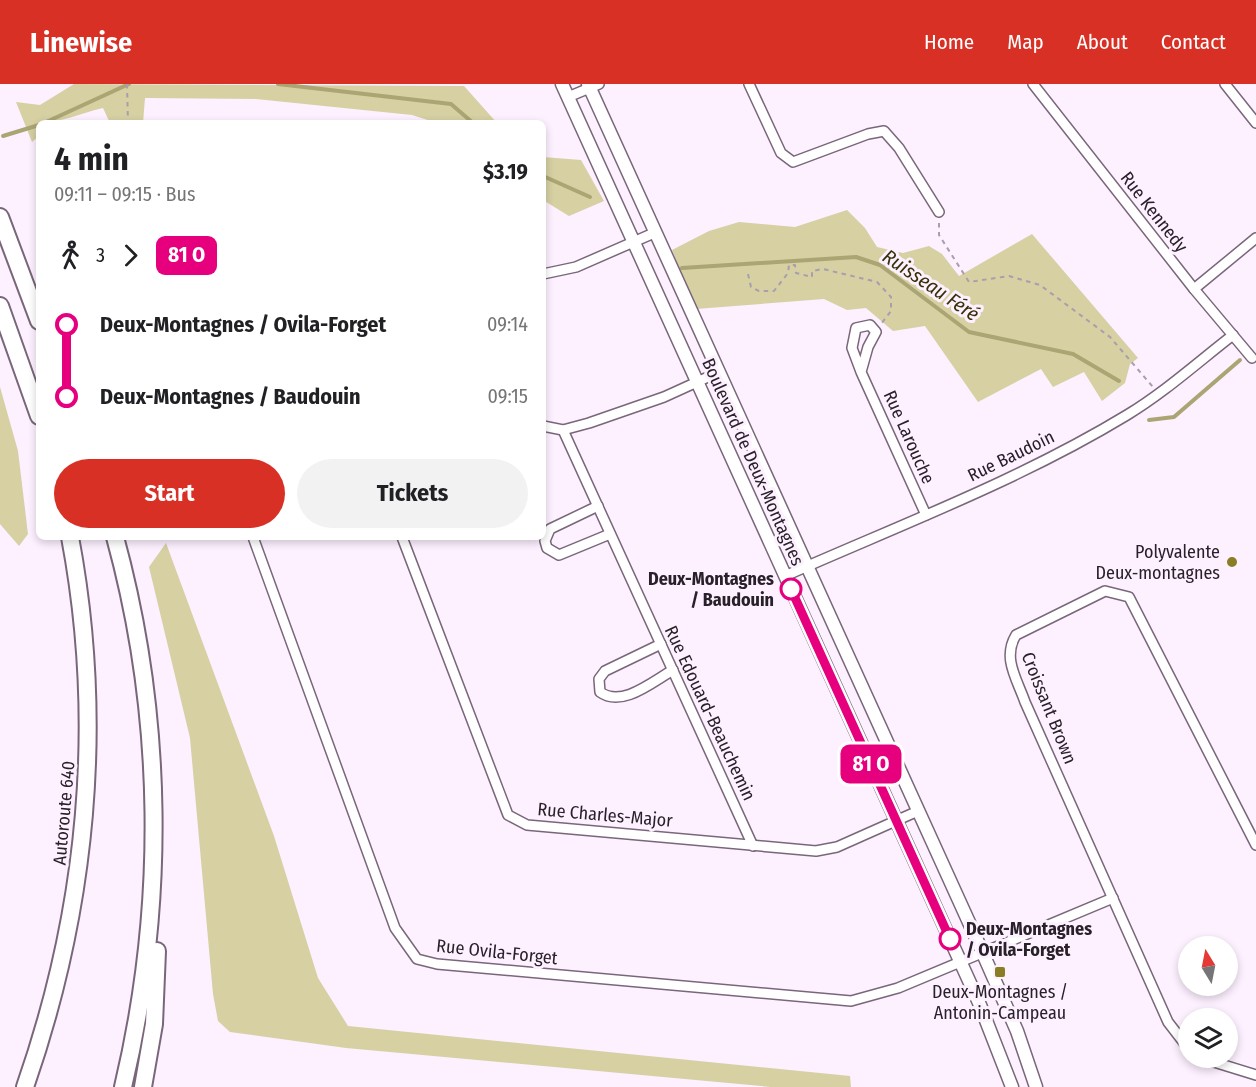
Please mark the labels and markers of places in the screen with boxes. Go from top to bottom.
place label: Polyvalente Deux-montagnes [1096,541,1220,584]
marker: Polyvalente Deux-montagnes [1225,555,1239,569]
place label: Deux-Montagnes / Baudouin [648,568,774,611]
marker: Deux-Montagnes / Baudouin [780,578,802,600]
place label: Deux-Montagnes / Ovila-Forget [966,918,1092,961]
marker: Deux-Montagnes / Ovila-Forget [939,928,961,950]
marker: Deux-Montagnes / Antonin-Campeau [993,965,1007,979]
place label: Deux-Montagnes / Antonin-Campeau [932,981,1068,1024]

